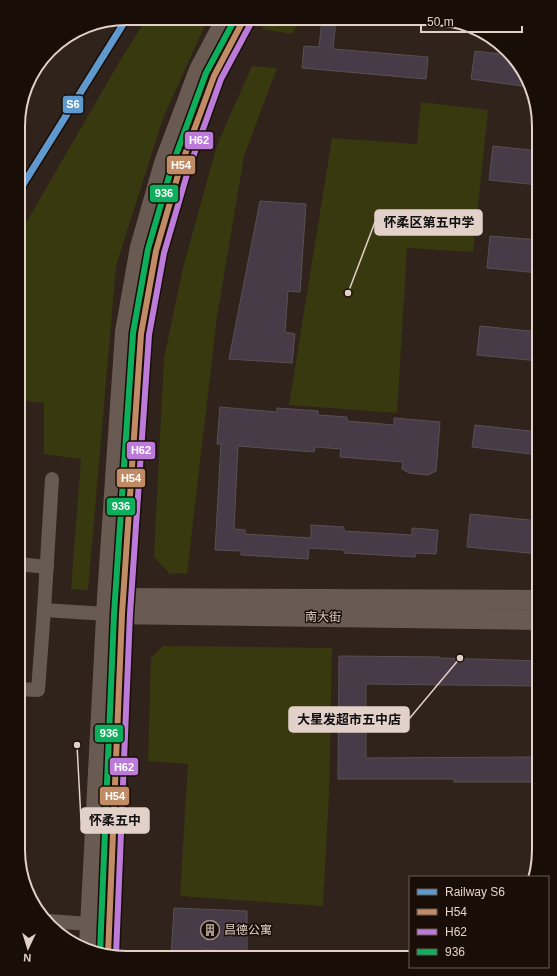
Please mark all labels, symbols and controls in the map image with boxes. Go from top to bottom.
scale bar [421,8,522,34]
text: 50 m [427,15,454,29]
line badge: S6 [62,95,84,114]
text: S6 [66,98,80,110]
line badge: H62 [184,131,214,150]
text: H62 [189,134,209,146]
line badge: H54 [166,155,196,175]
text: H54 [171,159,192,171]
line badge: 936 [149,184,179,203]
text: 936 [155,187,173,199]
callout: 怀柔区第五中学 [375,210,482,235]
text: 怀柔区第五中学 [383,215,475,230]
line badge: H62 [126,441,156,460]
text: H62 [131,444,151,456]
line badge: H54 [116,468,146,488]
text: H54 [121,472,142,484]
line badge: 936 [106,497,136,516]
text: 936 [112,500,130,512]
street label: 南大街 [305,610,341,624]
callout: 大星发超市五中店 [289,707,409,732]
text: 大星发超市五中店 [297,712,401,727]
line badge: 936 [94,724,124,743]
text: 936 [100,727,118,739]
line badge: H62 [109,757,139,776]
text: H62 [114,761,134,773]
line badge: H54 [99,786,130,806]
text: H54 [105,790,126,802]
callout: 怀柔五中 [81,808,149,833]
text: 怀柔五中 [89,813,141,828]
legend [409,876,549,968]
text: Railway S6 [445,885,505,899]
text: H54 [445,905,467,919]
building icon: 昌德公寓 [199,919,221,941]
place label: 昌德公寓 [224,923,272,937]
text: H62 [445,925,467,939]
north arrow [8,928,48,968]
text: 936 [445,945,465,959]
text: N [23,952,32,964]

